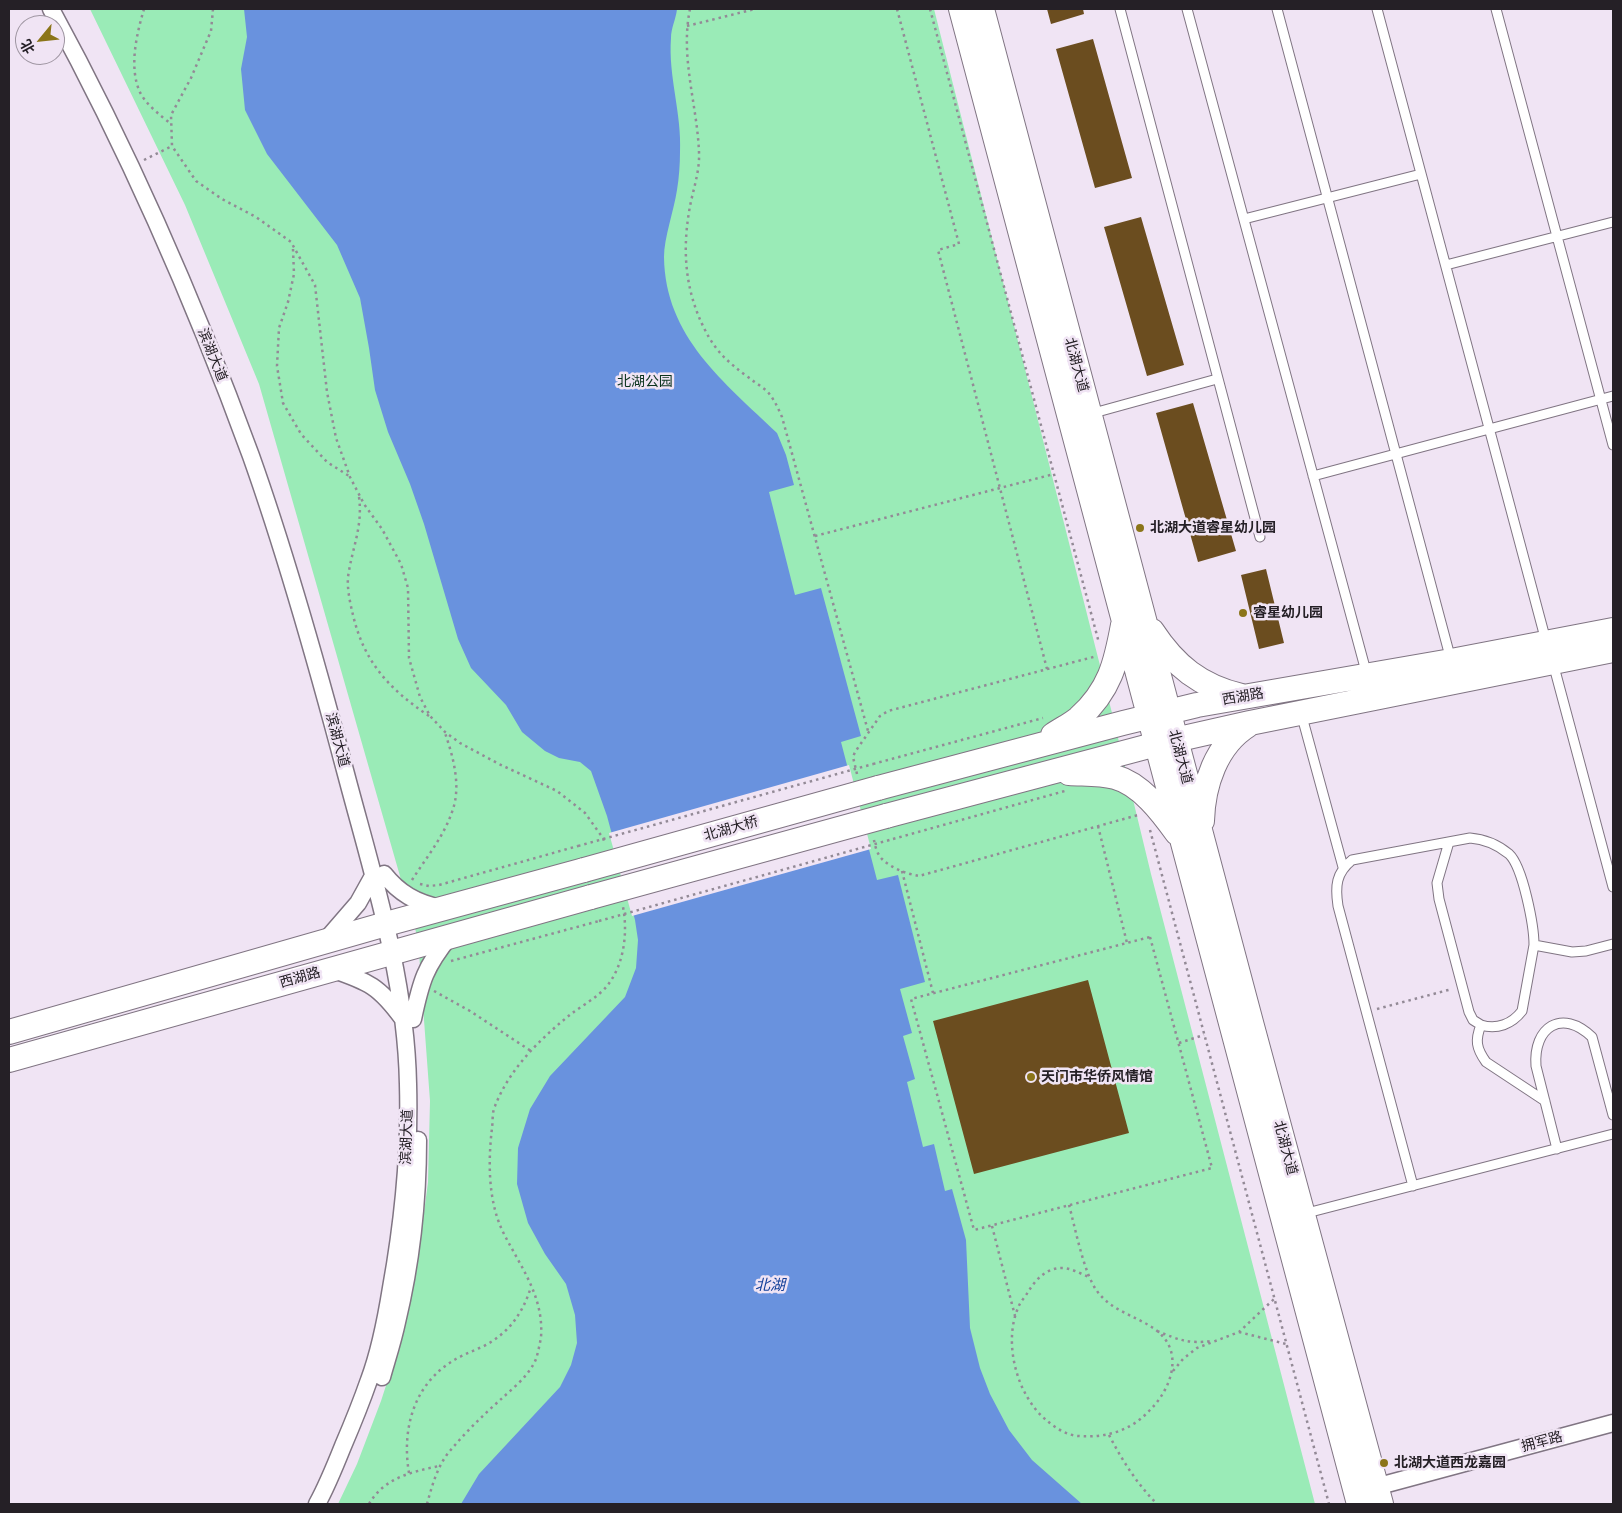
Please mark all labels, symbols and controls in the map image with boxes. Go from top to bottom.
north arrow [15,15,65,65]
text: 北 [16,36,39,57]
street label: 滨湖大道 [194,326,230,384]
street label: 北湖大道 [1061,336,1091,394]
park label: 北湖公园 [617,374,673,390]
place label: 北湖大道睿星幼儿园 [1150,520,1276,536]
marker: 北湖大道睿星幼儿园 [1134,522,1146,534]
place label: 睿星幼儿园 [1253,605,1323,621]
marker: 睿星幼儿园 [1237,607,1249,619]
street label: 西湖路 [1221,685,1265,709]
street label: 滨湖大道 [322,711,352,769]
street label: 北湖大道 [1165,728,1195,786]
street label: 北湖大桥 [702,813,760,845]
street label: 西湖路 [277,964,323,992]
place label: 天门市华侨风情馆 [1041,1069,1153,1085]
marker: 天门市华侨风情馆 [1025,1071,1037,1083]
street label: 滨湖大道 [398,1109,416,1165]
street label: 北湖大道 [1270,1119,1300,1177]
water label: 北湖 [755,1277,785,1295]
street label: 拥军路 [1520,1428,1564,1456]
place label: 北湖大道西龙嘉园 [1394,1455,1506,1471]
marker: 北湖大道西龙嘉园 [1378,1457,1390,1469]

